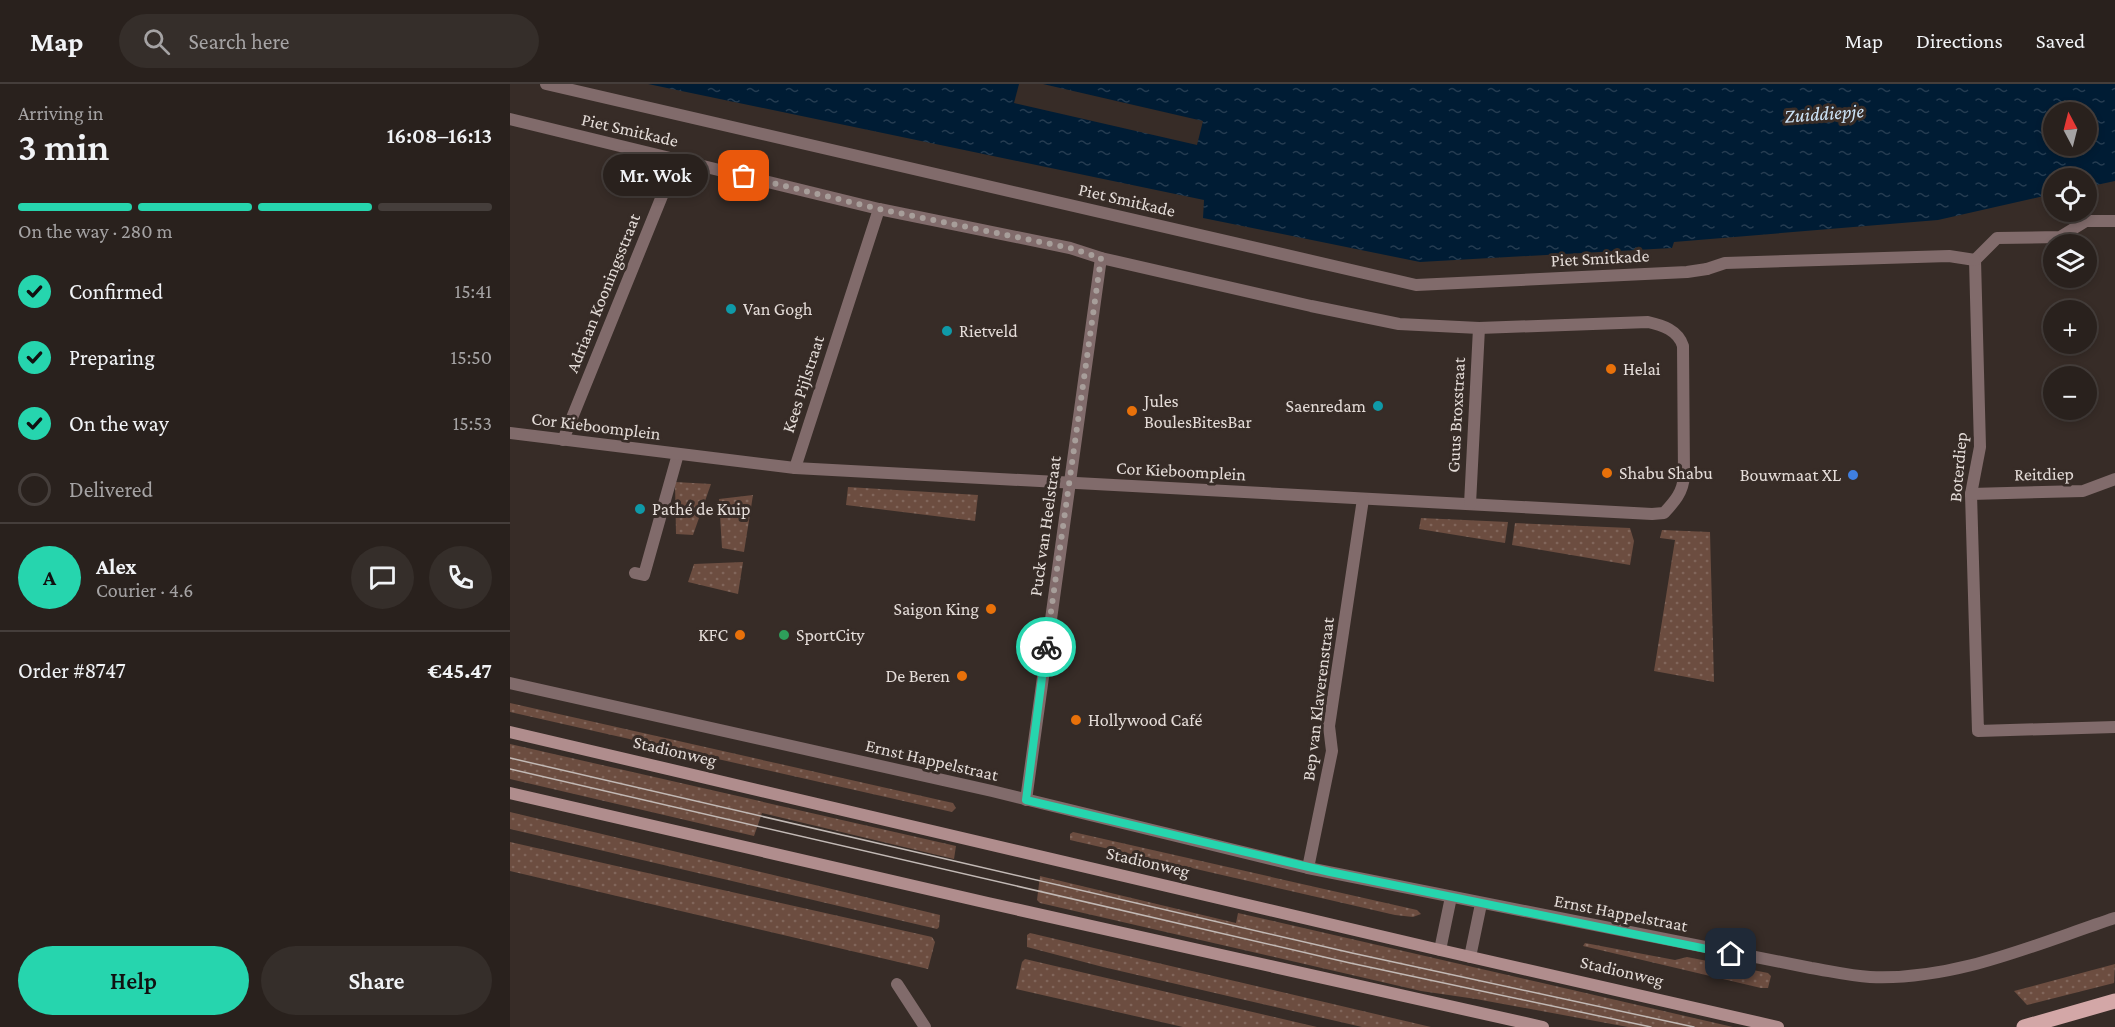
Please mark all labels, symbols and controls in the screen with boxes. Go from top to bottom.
search box [119,14,539,68]
icon: search [140,25,173,58]
text: Map [30,26,83,57]
text: Search here [188,29,289,54]
text: Map [1845,29,1883,53]
text: Directions [1916,29,2003,53]
text: Saved [2036,29,2085,53]
water label: Zuiddiepje [1784,99,1865,128]
text: Arriving in [18,102,103,124]
north arrow [2043,102,2097,156]
map controls [2043,102,2097,420]
street label: Piet Smitkade [580,109,680,151]
text: 16:08–16:13 [387,123,492,148]
text: 3 min [18,125,109,168]
pin [718,150,769,201]
callout: Mr. Wok [603,155,708,197]
icon: bag [727,159,760,192]
text: Mr. Wok [620,164,691,186]
button: locate [2043,168,2097,222]
street label: Piet Smitkade [1077,179,1177,221]
street label: Adriaan Kooningsstraat [562,210,644,376]
text: On the way · 280 m [18,220,172,242]
button: layers [2043,234,2097,288]
street label: Piet Smitkade [1550,245,1650,271]
icon: check [18,275,51,308]
text: Confirmed [69,279,163,304]
text: 15:41 [455,280,492,302]
place label: Van Gogh [743,299,813,319]
button: + [2043,300,2097,354]
marker: Van Gogh [724,302,738,316]
place label: Rietveld [959,321,1018,341]
marker: Rietveld [940,324,954,338]
street label: Kees Pijlstraat [778,332,829,435]
icon: check [18,341,51,374]
text: Preparing [69,345,155,370]
text: 15:50 [451,346,492,368]
street label: Guus Broxstraat [1443,356,1469,473]
place label: Helai [1623,359,1661,379]
marker: Helai [1604,362,1618,376]
button: − [2043,366,2097,420]
place label: Jules BoulesBitesBar [1142,391,1253,432]
place label: Saenredam [1285,396,1367,416]
marker: Saenredam [1371,399,1385,413]
marker: Jules BoulesBitesBar [1125,404,1139,418]
icon: check [18,407,51,440]
street label: Cor Kieboomplein [530,408,662,444]
text: On the way [69,411,169,436]
text: 15:53 [453,412,492,434]
street label: Boterdiep [1945,431,1971,503]
street label: Puck van Heelstraat [1025,454,1065,597]
street label: Cor Kieboomplein [1115,458,1247,484]
place label: Shabu Shabu [1619,463,1713,483]
street label: Reitdiep [2014,463,2074,485]
place label: Bouwmaat XL [1740,465,1841,485]
marker: Shabu Shabu [1600,466,1614,480]
marker: Bouwmaat XL [1846,468,1860,482]
text: Delivered [69,477,153,502]
place label: Pathé de Kuip [652,499,751,519]
marker: Pathé de Kuip [633,502,647,516]
button: chat [351,546,414,609]
button: phone [429,546,492,609]
text: Alex [96,554,137,579]
text: A [43,565,56,590]
text: Courier · 4.6 [96,579,194,601]
place label: Saigon King [894,599,979,619]
marker: Saigon King [984,602,998,616]
street label: Bep van Klaverenstraat [1298,615,1338,782]
courier [1016,617,1076,677]
place label: KFC [698,625,728,645]
place label: SportCity [796,625,865,645]
marker: KFC [733,628,747,642]
marker: SportCity [777,628,791,642]
icon: bike [1030,631,1063,664]
text: Order #8747 [18,658,126,683]
text: €45.47 [428,658,492,683]
place label: De Beren [885,666,950,686]
marker: De Beren [955,669,969,683]
place label: Hollywood Café [1088,710,1203,730]
marker: Hollywood Café [1069,713,1083,727]
street label: Stadionweg [631,732,719,770]
street label: Ernst Happelstraat [864,735,1001,785]
street label: Stadionweg [1104,843,1192,881]
street label: Ernst Happelstraat [1553,890,1690,936]
pin [1705,928,1756,979]
icon: home [1714,937,1747,970]
button: Help [18,946,249,1015]
button: Share [261,946,492,1015]
street label: Stadionweg [1578,952,1666,990]

